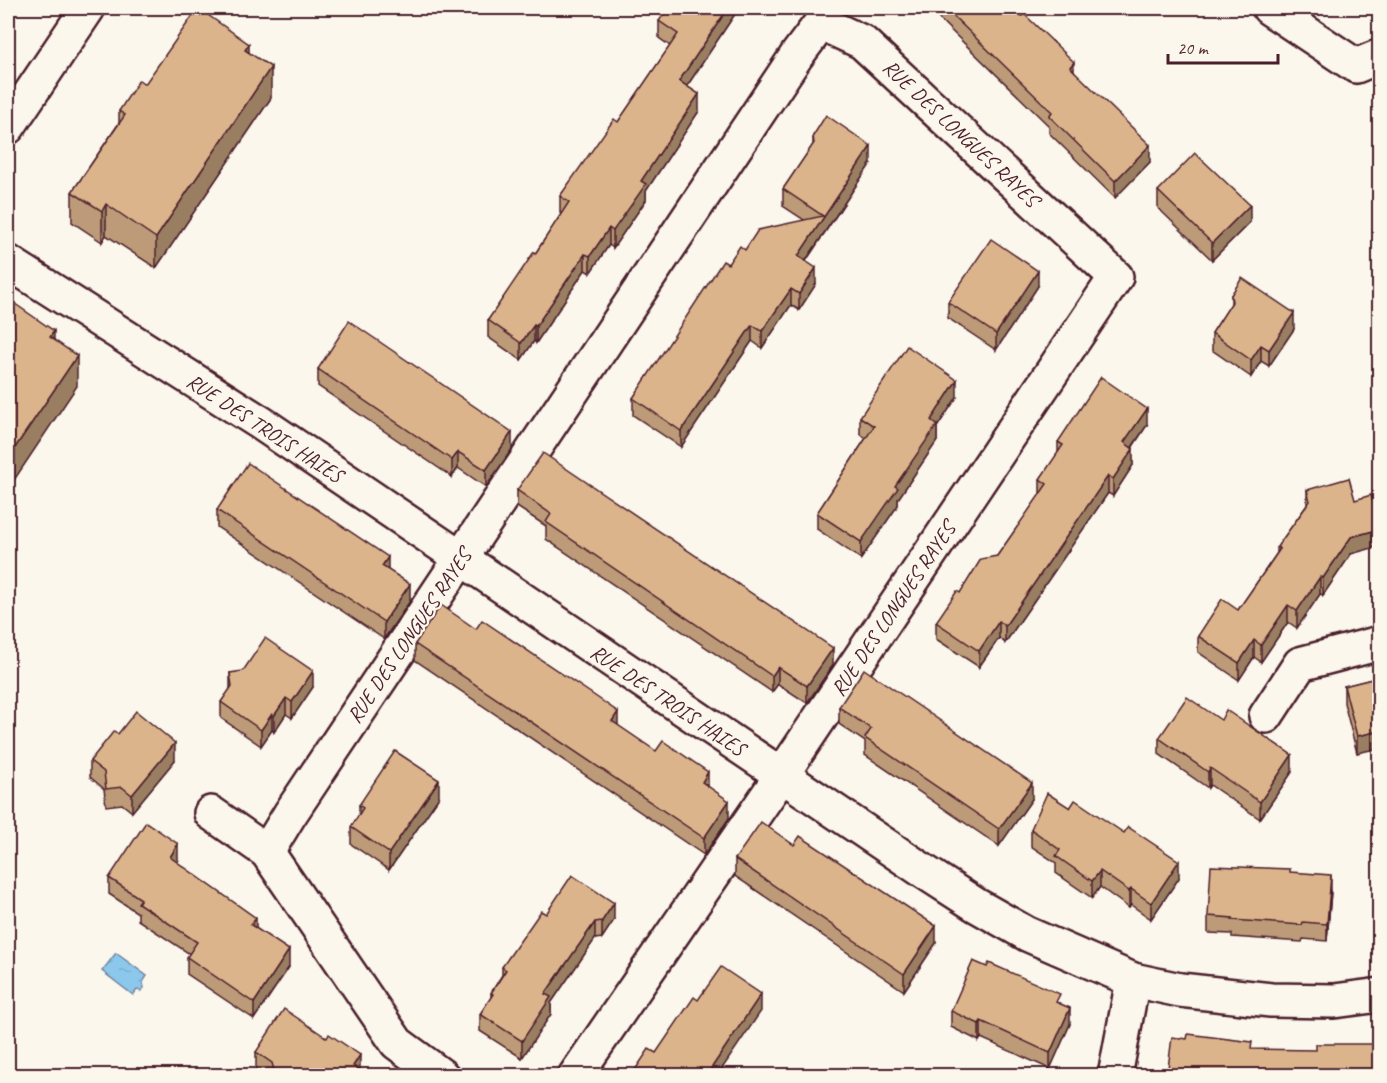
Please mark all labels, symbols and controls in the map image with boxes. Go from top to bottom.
scale bar [1168,27,1278,65]
text: 20 m [1177,37,1210,59]
street label: RUE DES LONGUES RAYES [878,54,1047,215]
street label: RUE DES TROIS HAIES [182,368,350,490]
street label: RUE DES LONGUES RAYES [825,514,963,701]
street label: RUE DES LONGUES RAYES [341,541,479,728]
street label: RUE DES TROIS HAIES [586,639,753,763]

